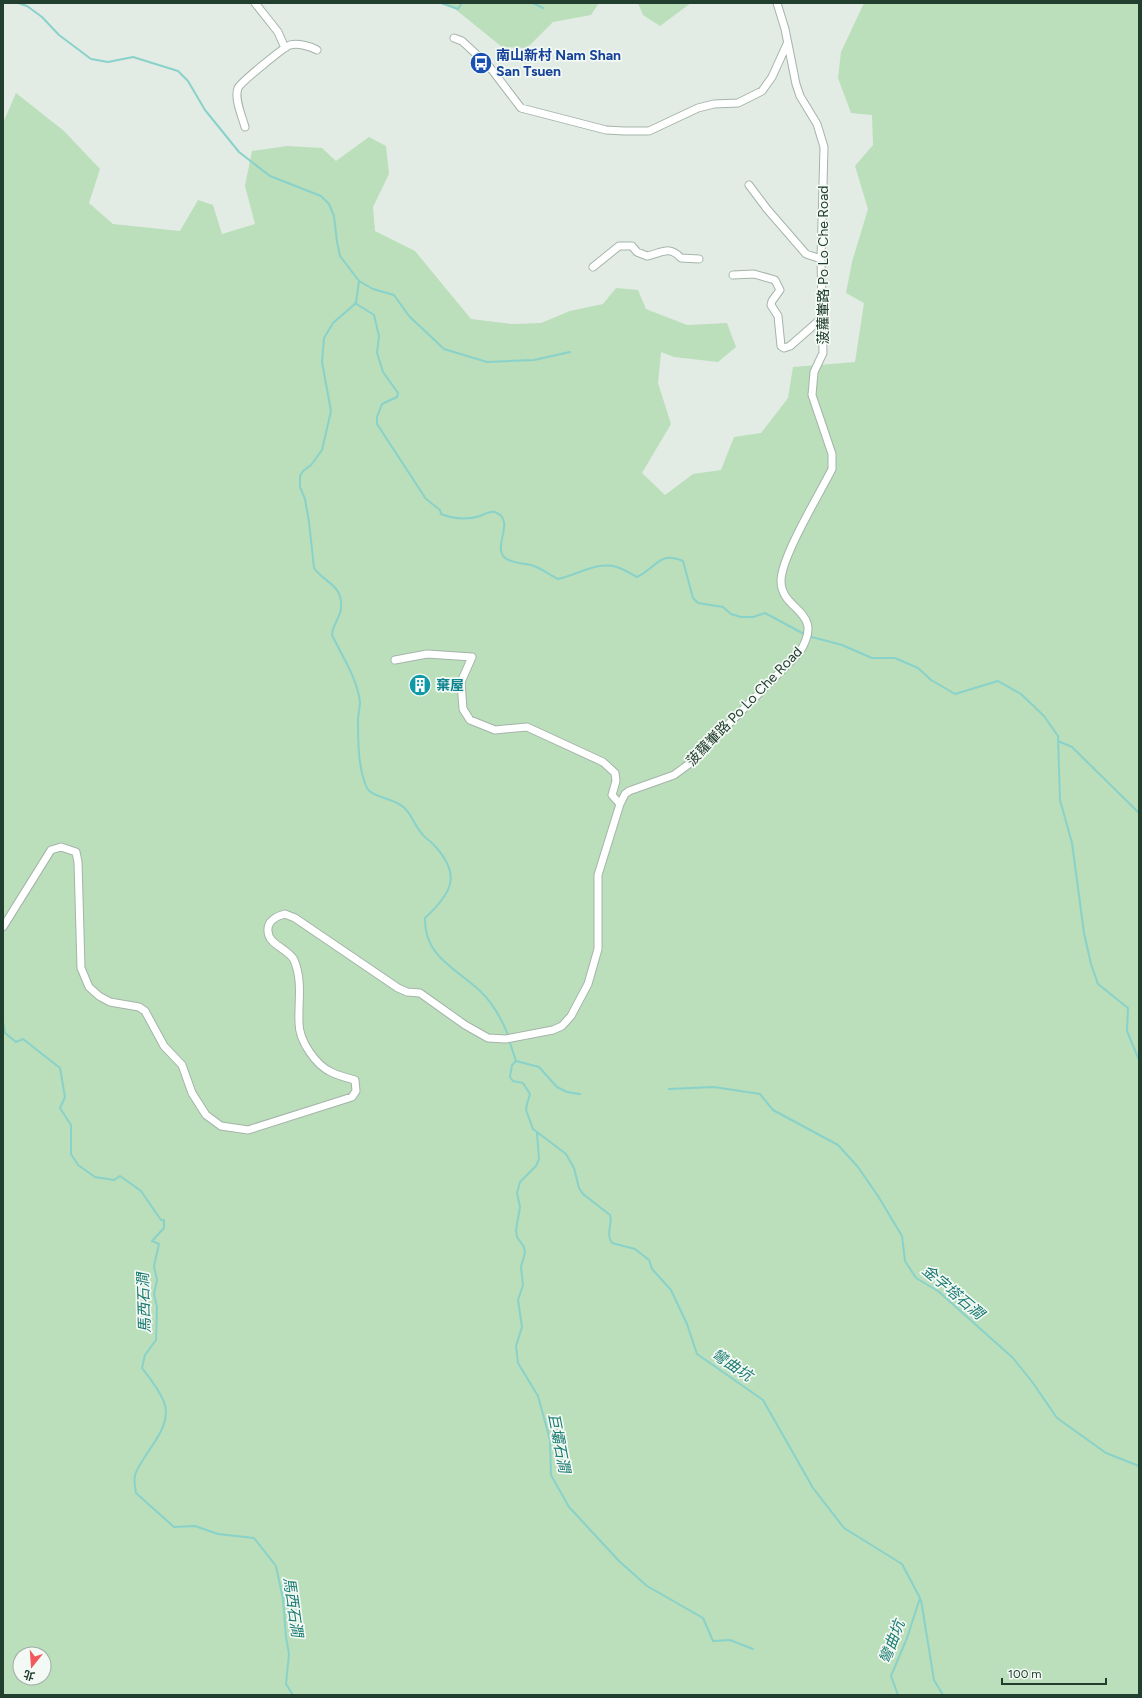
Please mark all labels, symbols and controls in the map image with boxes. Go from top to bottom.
place label: 南山新村 Nam Shan San Tsuen [496,47,621,80]
bus stop icon: 南山新村 Nam Shan San Tsuen [468,50,494,76]
street label: 菠蘿輋路 Po Lo Che Road [815,185,832,345]
street label: 菠蘿輋路 Po Lo Che Road [683,643,806,769]
building icon: 棄屋 [407,672,433,698]
place label: 棄屋 [436,677,464,694]
water label: 金字塔石澗 [918,1261,989,1324]
water label: 馬西石澗 [134,1271,154,1333]
water label: 彎曲坑 [708,1345,757,1386]
water label: 巨壩石澗 [544,1412,574,1476]
water label: 馬西石澗 [280,1576,306,1640]
water label: 彎曲坑 [876,1616,909,1666]
north arrow [12,1646,52,1686]
scale bar [1002,1660,1106,1686]
text: 北 [22,1667,36,1683]
text: 100 m [1008,1667,1042,1681]

